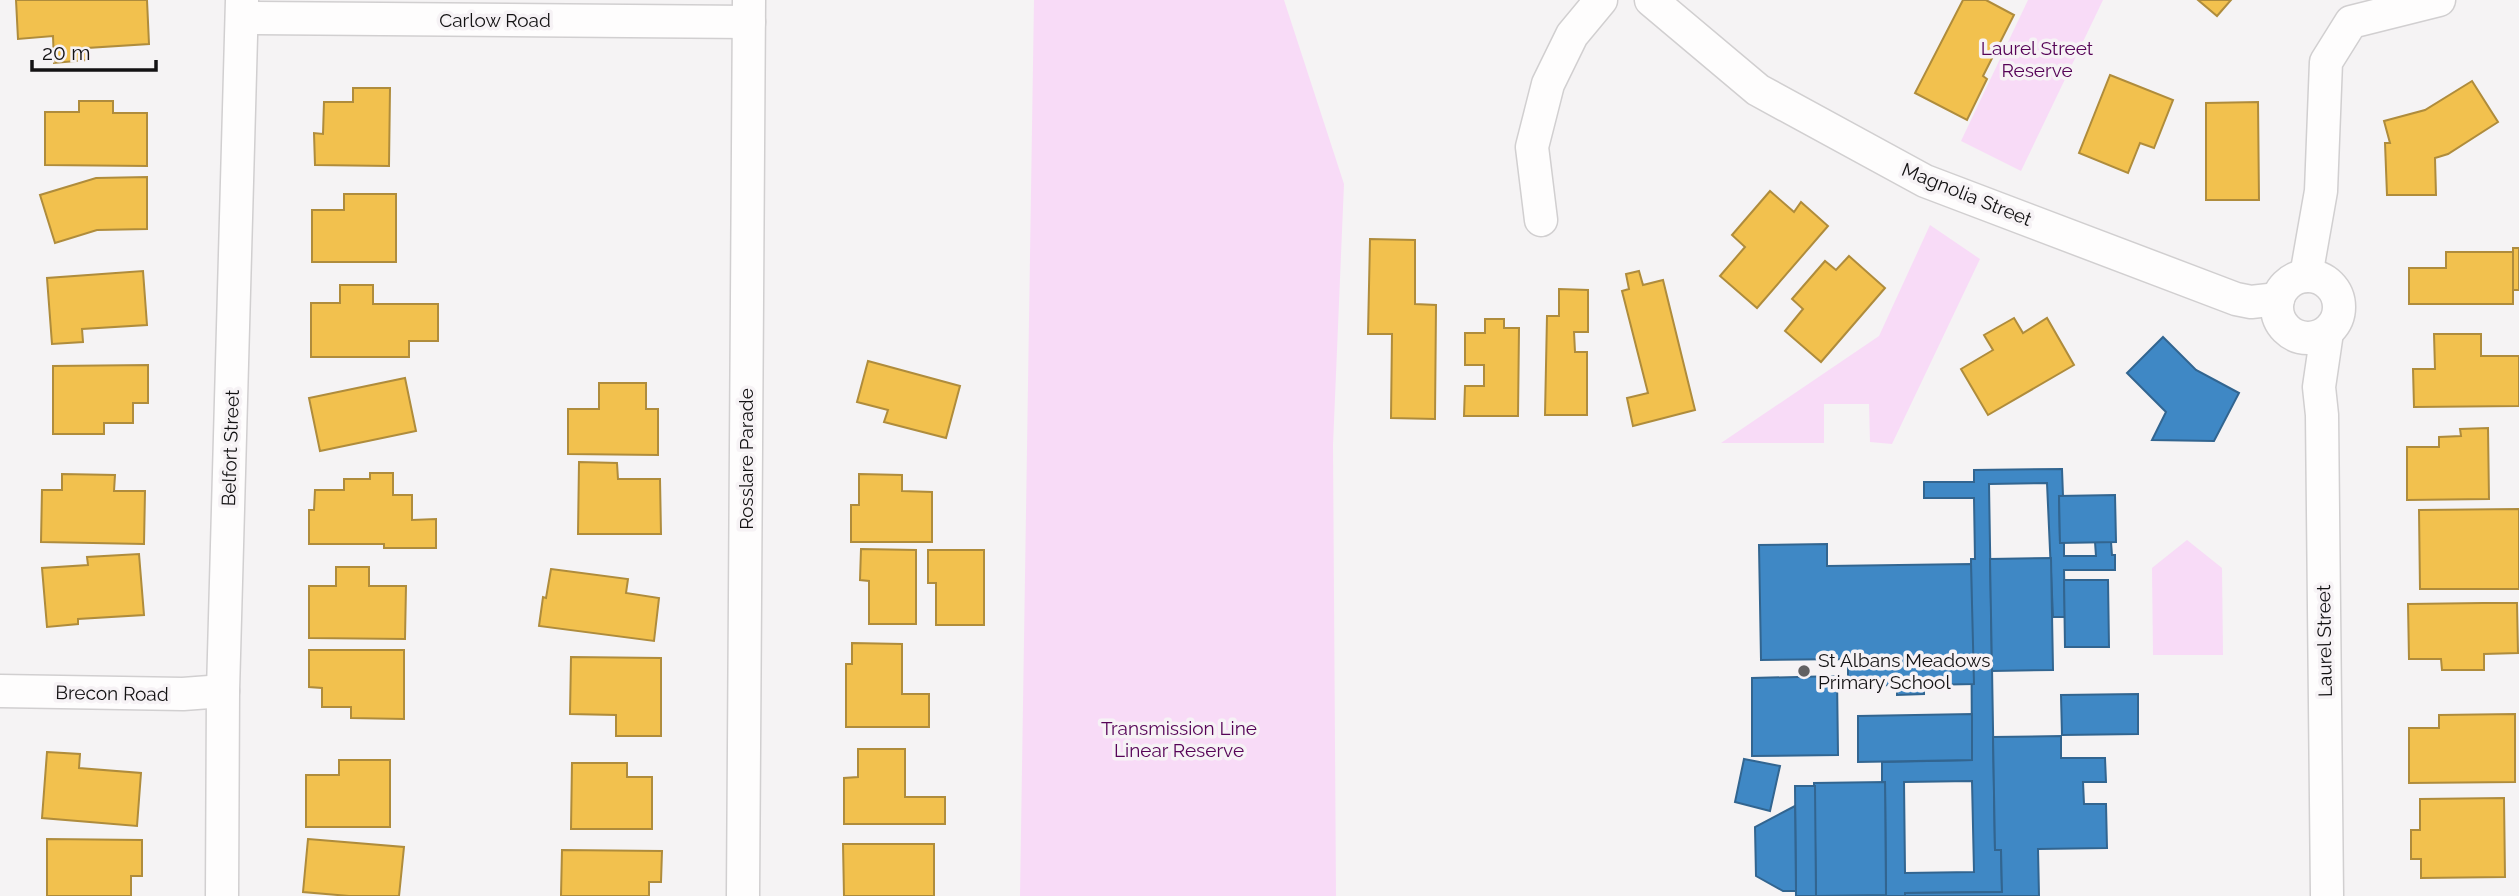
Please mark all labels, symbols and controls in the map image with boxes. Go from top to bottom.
street label: Carlow Road [439,9,551,31]
scale bar [32,28,156,72]
park label: Laurel Street Reserve [1981,37,2094,81]
text: 20 m [42,40,90,65]
street label: Magnolia Street [1899,158,2036,230]
street label: Rosslare Parade [735,388,757,530]
street label: Belfort Street [217,389,243,507]
street label: Laurel Street [2312,584,2336,697]
place label: St Albans Meadows Primary School [1818,649,1990,693]
marker: St Albans Meadows Primary School [1796,663,1812,679]
street label: Brecon Road [55,681,169,705]
park label: Transmission Line Linear Reserve [1101,717,1257,761]

